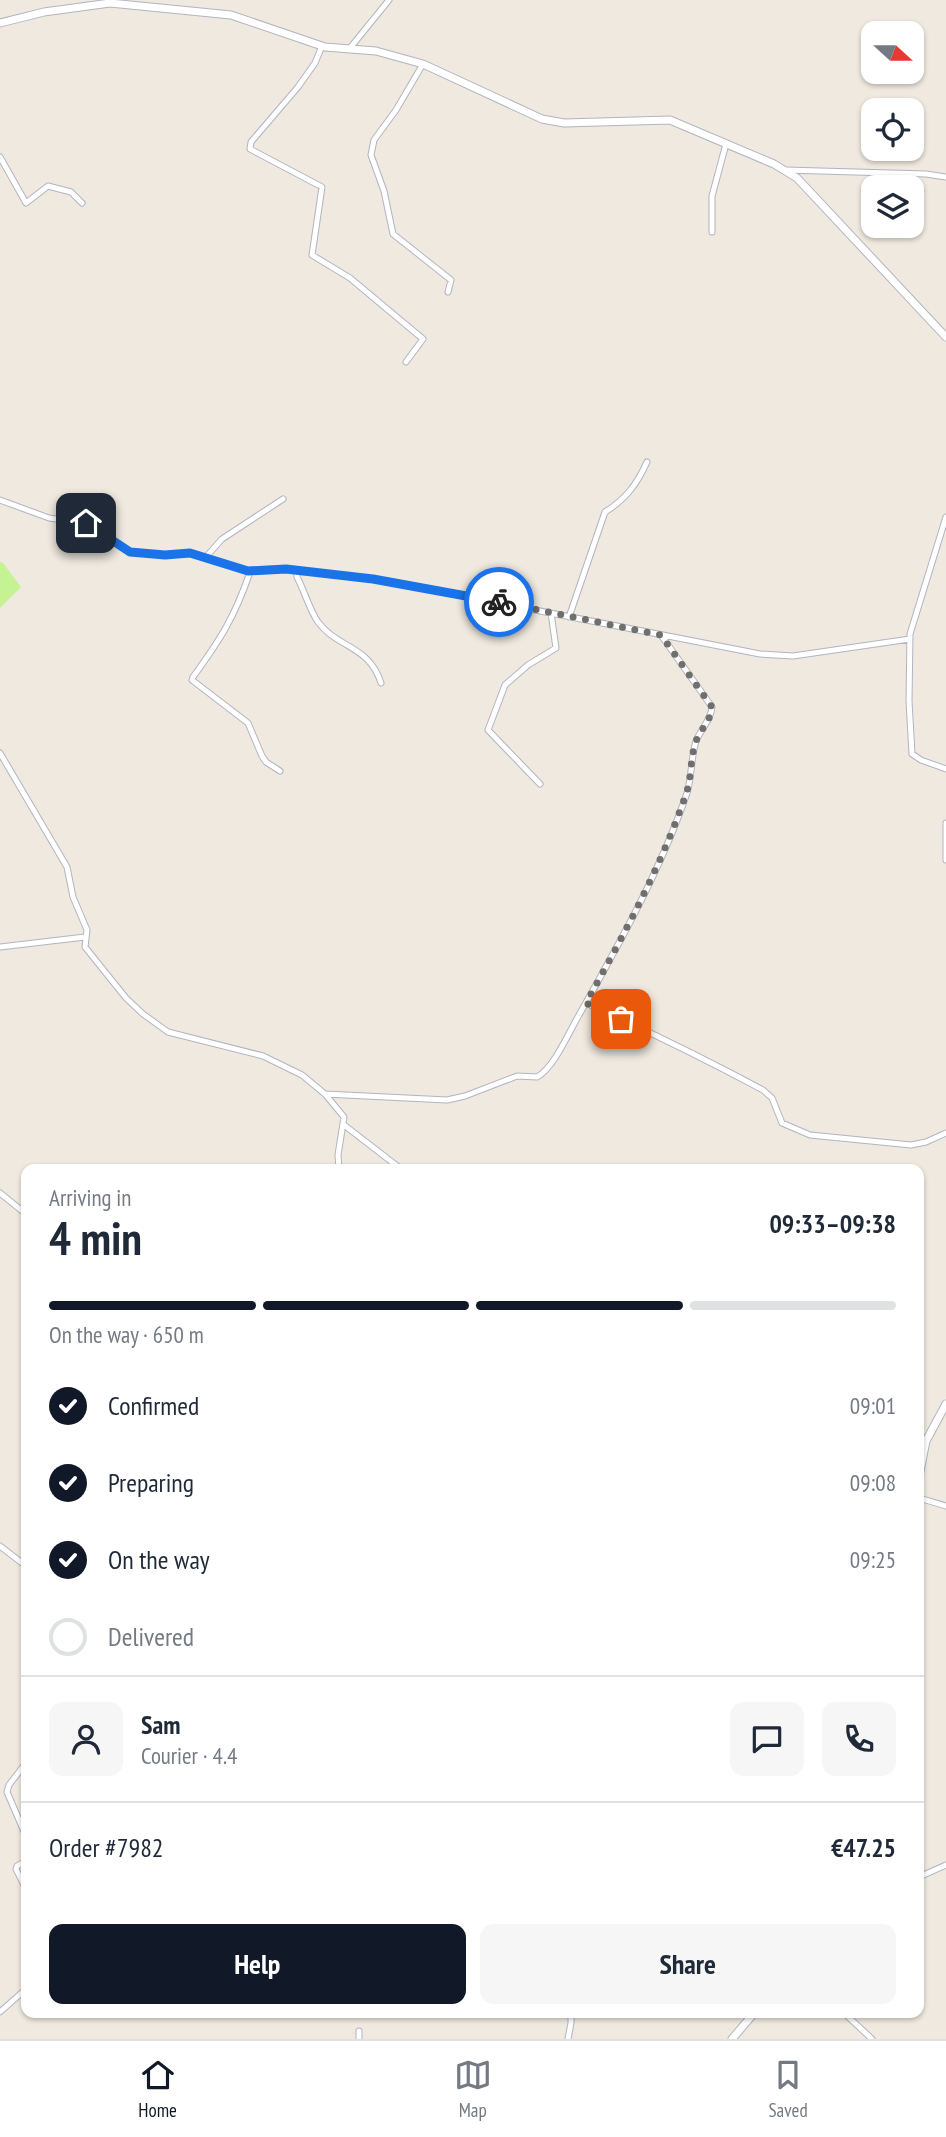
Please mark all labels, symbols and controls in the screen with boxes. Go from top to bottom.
north arrow [861,21,924,84]
map controls [861,21,924,238]
button: locate [861,98,924,161]
button: layers [861,175,924,238]
pin [56,493,116,553]
icon: home [67,504,105,542]
courier [464,567,534,637]
icon: bike [480,583,518,621]
pin [591,989,651,1049]
icon: bag [602,1000,640,1038]
text: Arriving in [49,1183,131,1212]
text: 09:33–09:38 [769,1207,896,1240]
text: 4 min [49,1208,142,1268]
text: On the way · 650 m [49,1320,204,1349]
icon: check [49,1387,87,1425]
text: Confirmed [108,1389,199,1422]
text: 09:01 [850,1391,896,1420]
icon: check [49,1464,87,1502]
text: Preparing [108,1466,194,1499]
text: 09:08 [850,1468,896,1497]
icon: check [49,1541,87,1579]
text: On the way [108,1543,210,1576]
text: 09:25 [850,1545,896,1574]
text: Delivered [108,1620,194,1653]
button: person [49,1702,123,1776]
button: chat [730,1702,804,1776]
button: phone [822,1702,896,1776]
text: Sam [141,1708,180,1741]
text: Courier · 4.4 [141,1741,237,1770]
text: Order #7982 [49,1831,164,1864]
text: €47.25 [831,1831,896,1864]
button: Help [49,1924,466,2004]
button: Share [480,1924,896,2004]
tab: Home [138,2056,177,2122]
tab: Map [454,2056,492,2122]
tab: Saved [768,2056,808,2122]

